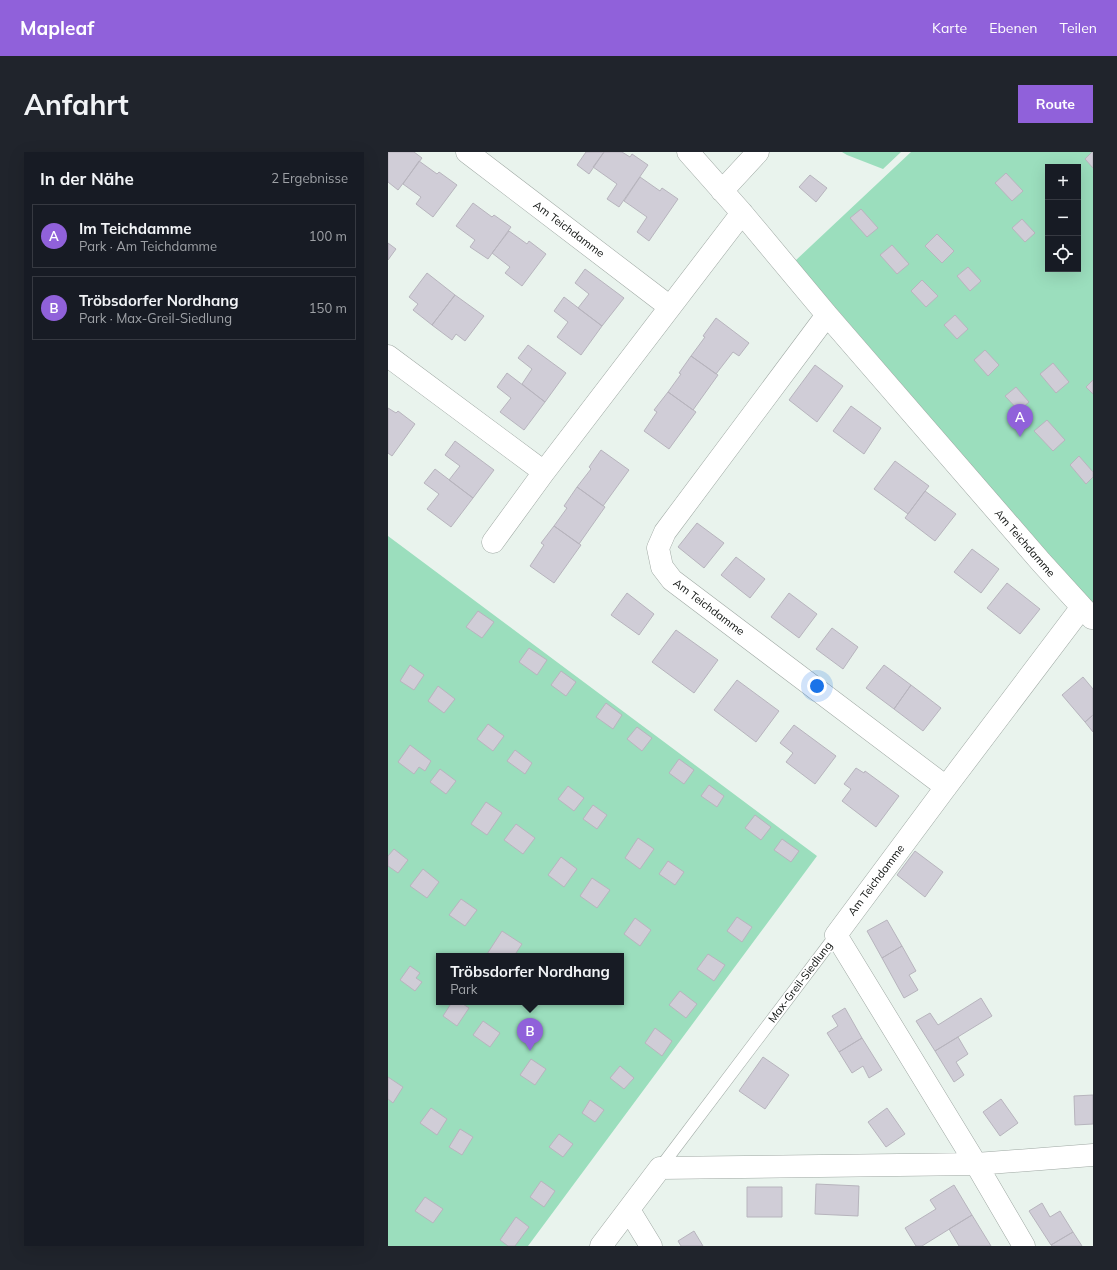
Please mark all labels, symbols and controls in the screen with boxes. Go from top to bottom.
text: Mapleaf [20,16,94,40]
text: Karte [932,19,967,37]
text: Ebenen [989,19,1038,37]
text: Teilen [1060,19,1097,37]
button: Route [1018,85,1093,123]
text: Anfahrt [24,87,129,122]
map controls [1045,164,1081,272]
button: + [1045,164,1081,200]
text: In der Nähe [40,168,134,189]
text: 2 Ergebnisse [271,170,348,186]
street label: Am Teichdamme [531,198,607,260]
button: − [1045,200,1081,236]
text: Im Teichdamme [79,219,192,238]
text: A [49,228,59,244]
text: 100 m [309,228,347,244]
button: locate [1045,236,1081,272]
text: Park · Am Teichdamme [79,238,217,254]
text: Tröbsdorfer Nordhang [79,291,239,310]
text: B [50,300,58,316]
text: 150 m [309,300,347,316]
text: Park · Max-Greil-Siedlung [79,310,232,326]
pin: A [1007,404,1033,437]
street label: Am Teichdamme [992,506,1058,580]
street label: Am Teichdamme [671,576,747,638]
your location [807,676,827,696]
street label: Am Teichdamme [845,842,907,918]
street label: Max-Greil-Siedlung [765,939,835,1025]
popup [436,953,624,1005]
text: Tröbsdorfer Nordhang [450,962,610,981]
text: Park [450,981,478,997]
pin: B [517,1018,543,1051]

